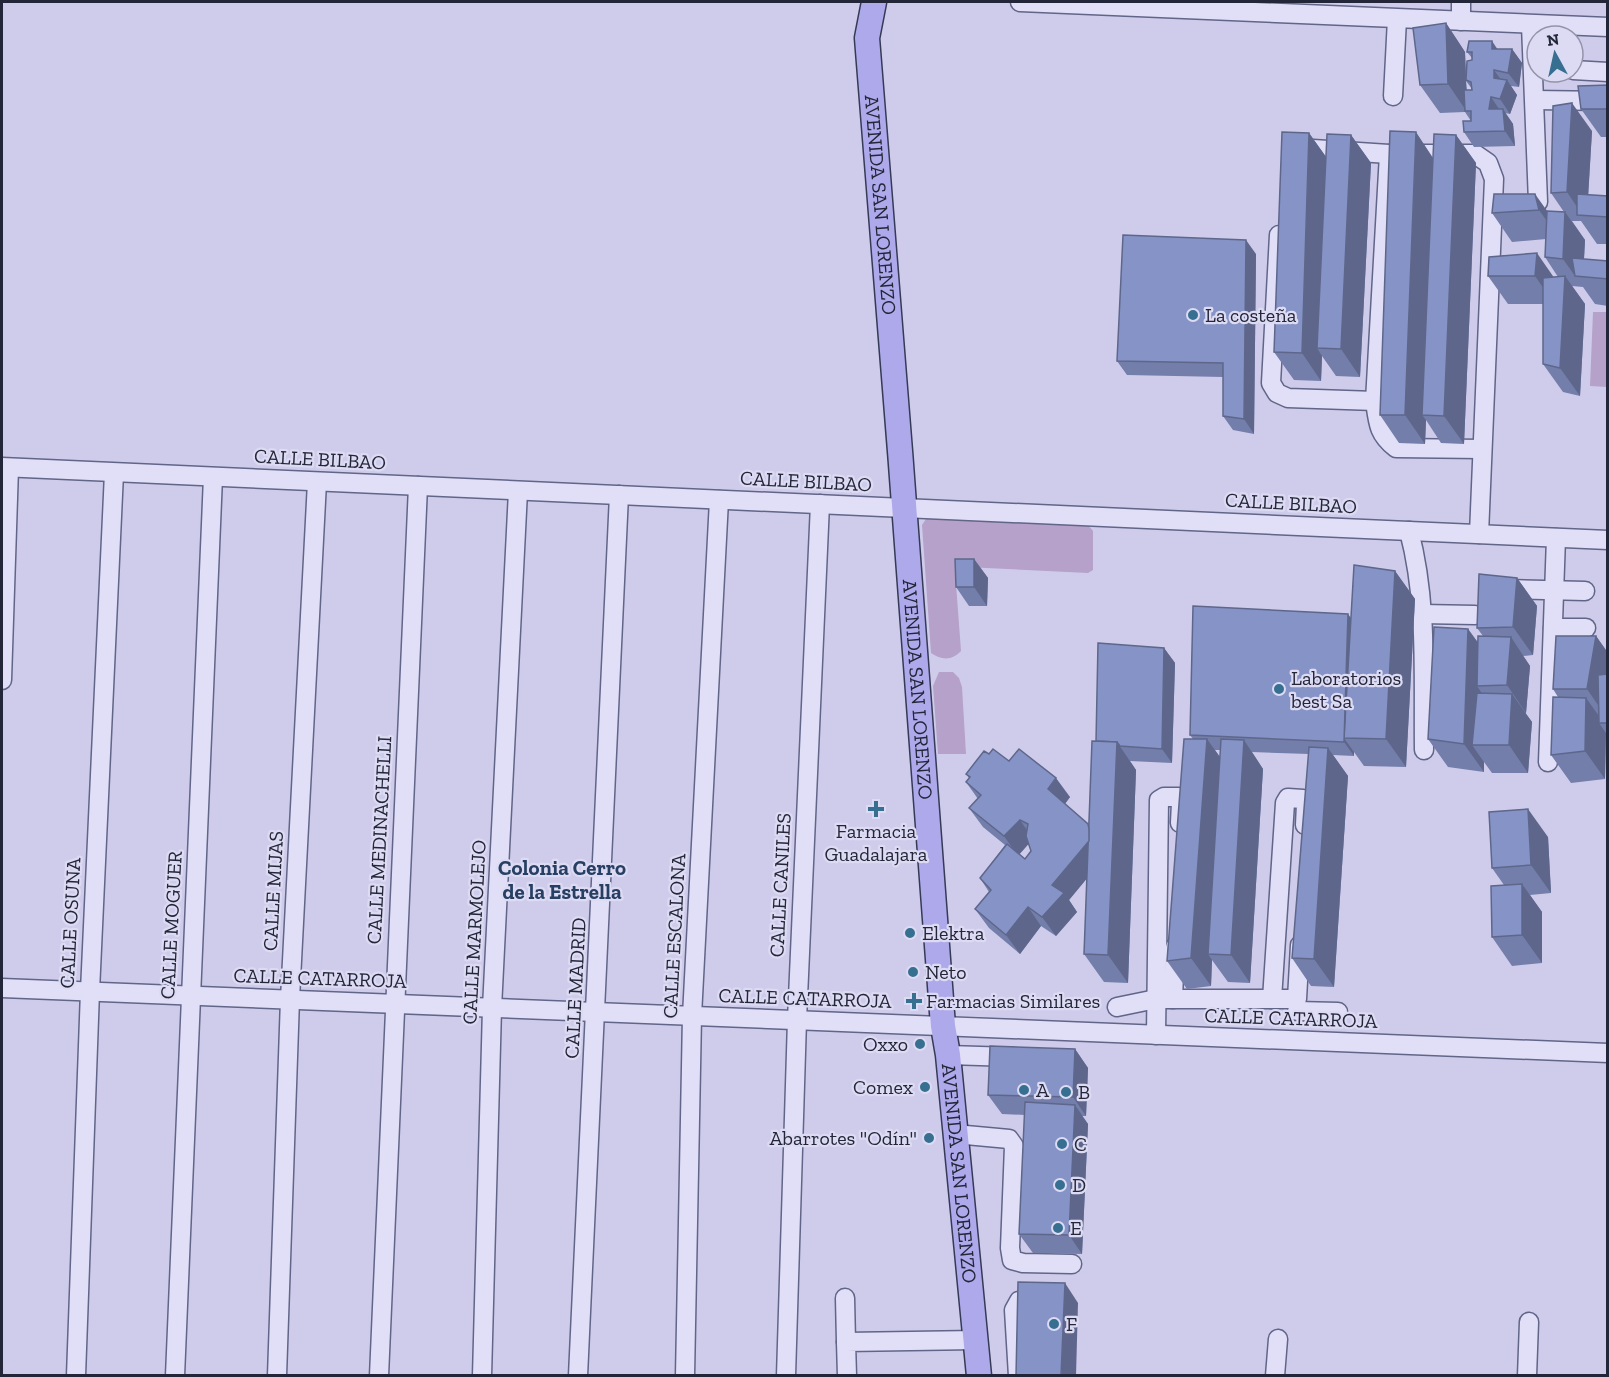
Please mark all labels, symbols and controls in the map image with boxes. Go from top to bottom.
north arrow [1525,24,1585,84]
text: N [1546,29,1560,50]
street label: AVENIDA SAN LORENZO [860,94,901,316]
place label: La costeña [1205,303,1297,327]
marker: La costeña [1186,308,1200,322]
street label: CALLE BILBAO [253,444,387,474]
street label: CALLE BILBAO [739,466,873,496]
street label: CALLE BILBAO [1224,488,1358,518]
street label: AVENIDA SAN LORENZO [898,578,938,800]
place label: Laboratorios best Sa [1290,666,1401,713]
marker: Laboratorios best Sa [1272,682,1286,696]
street label: CALLE MEDINACHELLI [362,735,396,945]
marker: Farmacia Guadalajara [869,802,883,816]
street label: CALLE CANILES [764,812,796,958]
place label: Farmacia Guadalajara [824,819,928,866]
street label: CALLE MIJAS [258,830,288,952]
street label: CALLE MARMOLEJO [457,839,491,1025]
street label: CALLE MOGUER [155,850,187,1000]
street label: CALLE ESCALONA [658,852,690,1019]
district label: Colonia Cerro de la Estrella [498,855,626,904]
street label: CALLE OSUNA [55,856,85,989]
street label: CALLE MADRID [559,917,591,1059]
place label: Elektra [922,921,985,945]
marker: Elektra [903,926,917,940]
place label: Neto [925,960,966,984]
street label: CALLE CATARROJA [233,963,408,993]
marker: Neto [906,965,920,979]
street label: CALLE CATARROJA [718,983,893,1013]
place label: Farmacias Similares [926,989,1100,1013]
marker: Farmacias Similares [907,994,921,1008]
street label: CALLE CATARROJA [1204,1003,1379,1033]
place label: Oxxo [863,1032,908,1056]
marker: Oxxo [913,1037,927,1051]
street label: AVENIDA SAN LORENZO [937,1062,982,1284]
place label: Comex [853,1075,913,1099]
place label: A [1036,1078,1050,1102]
marker: Comex [918,1080,932,1094]
place label: B [1078,1080,1090,1104]
marker: A [1017,1083,1031,1097]
marker: B [1059,1085,1073,1099]
place label: Abarrotes "Odín" [769,1126,917,1150]
marker: Abarrotes "Odín" [922,1131,936,1145]
place label: C [1074,1132,1087,1156]
marker: C [1055,1137,1069,1151]
place label: D [1072,1173,1086,1197]
marker: D [1053,1178,1067,1192]
place label: E [1070,1216,1082,1240]
marker: E [1051,1221,1065,1235]
place label: F [1066,1312,1077,1336]
marker: F [1047,1317,1061,1331]

